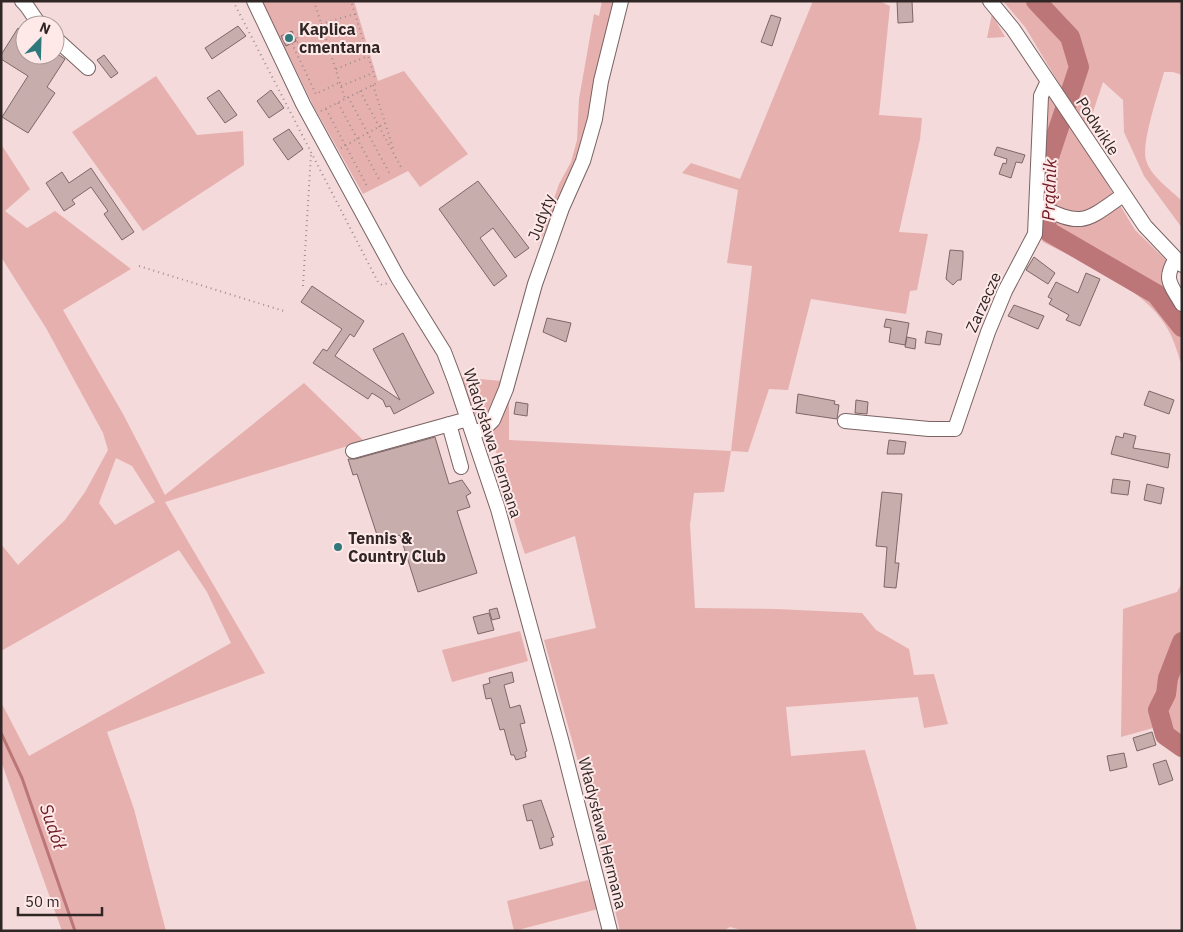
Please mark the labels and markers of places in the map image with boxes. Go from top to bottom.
place label: Kaplica cmentarna [299,19,380,57]
marker: Kaplica cmentarna [283,32,295,44]
place label: Tennis & Country Club [348,528,446,566]
marker: Tennis & Country Club [332,541,344,553]

